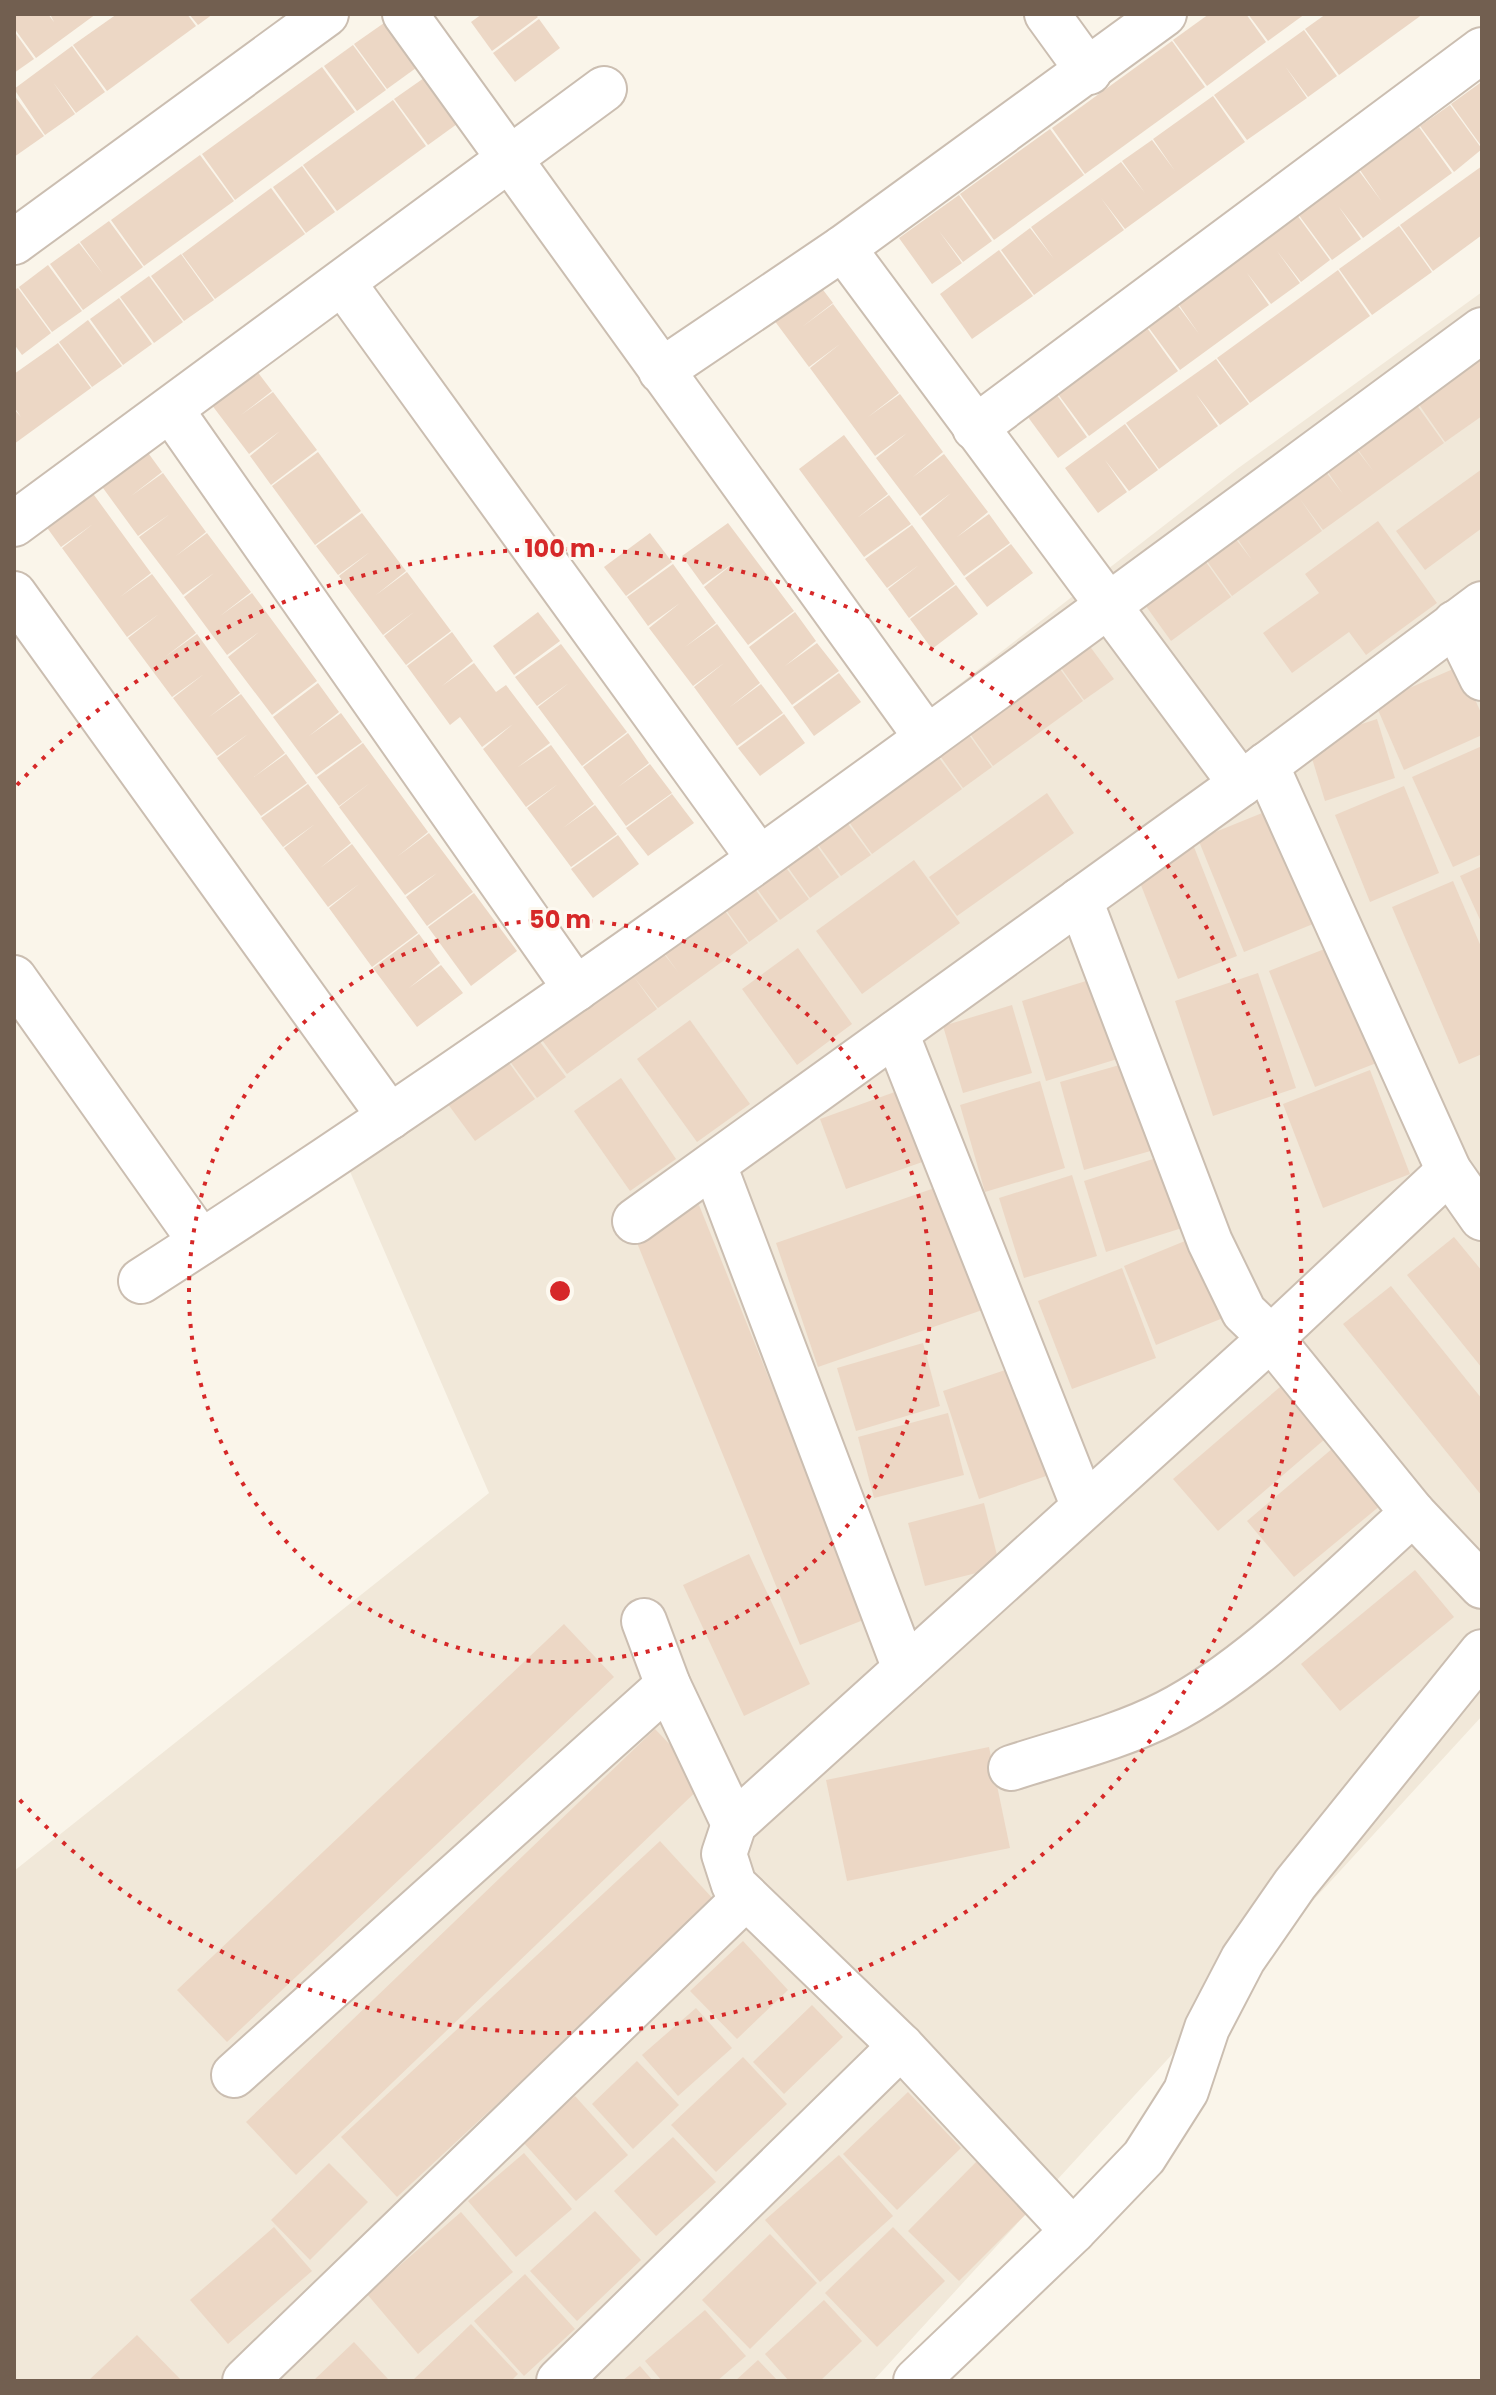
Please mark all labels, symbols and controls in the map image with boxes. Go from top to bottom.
text: 100 m [525,532,595,565]
text: 50 m [529,903,591,936]
centre of rings [546,1277,574,1305]

